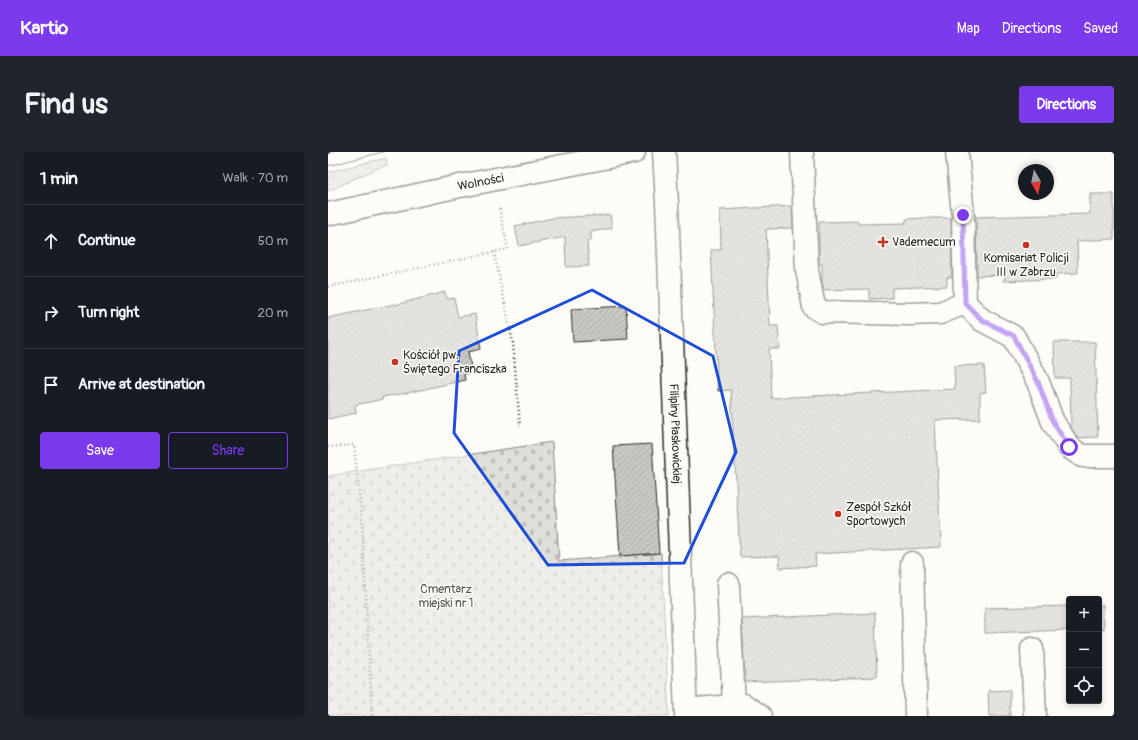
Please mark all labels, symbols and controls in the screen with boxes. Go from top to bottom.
text: Kartio [20,16,68,40]
text: Map [957,20,980,37]
text: Directions [1002,20,1061,37]
text: Saved [1083,20,1118,37]
button: Directions [1019,86,1114,123]
text: Find us [24,87,108,122]
north arrow [1018,164,1054,200]
text: 1 min [40,168,78,189]
text: Walk · 70 m [222,170,288,186]
street label: Wolności [456,171,505,194]
route end [954,206,972,224]
icon: ahead [40,230,62,252]
text: Continue [78,231,136,250]
text: 50 m [258,233,288,249]
place label: Vademecum [892,235,956,250]
marker: Vademecum [877,236,889,248]
marker: Komisariat Policji III w Zabrzu [1021,240,1031,250]
place label: Komisariat Policji III w Zabrzu [983,251,1069,280]
icon: right [40,302,62,324]
text: Turn right [78,303,139,322]
text: 20 m [257,305,288,321]
place label: Kościół pw. Świętego Franciszka [403,348,507,377]
marker: Kościół pw. Świętego Franciszka [390,357,400,367]
icon: arrive [40,374,62,396]
text: Arrive at destination [78,375,205,394]
street label: Filipiny Płaskowickiej [666,383,684,484]
button: Save [40,432,160,469]
button: Share [168,432,288,469]
route start [1060,438,1078,456]
place label: Zespół Szkół Sportowych [846,500,912,529]
marker: Zespół Szkół Sportowych [833,509,843,519]
park label: Cmentarz miejski nr 1 [419,582,473,611]
map controls [1066,596,1102,704]
button: + [1066,596,1102,632]
button: − [1066,632,1102,668]
button: locate [1066,668,1102,704]

